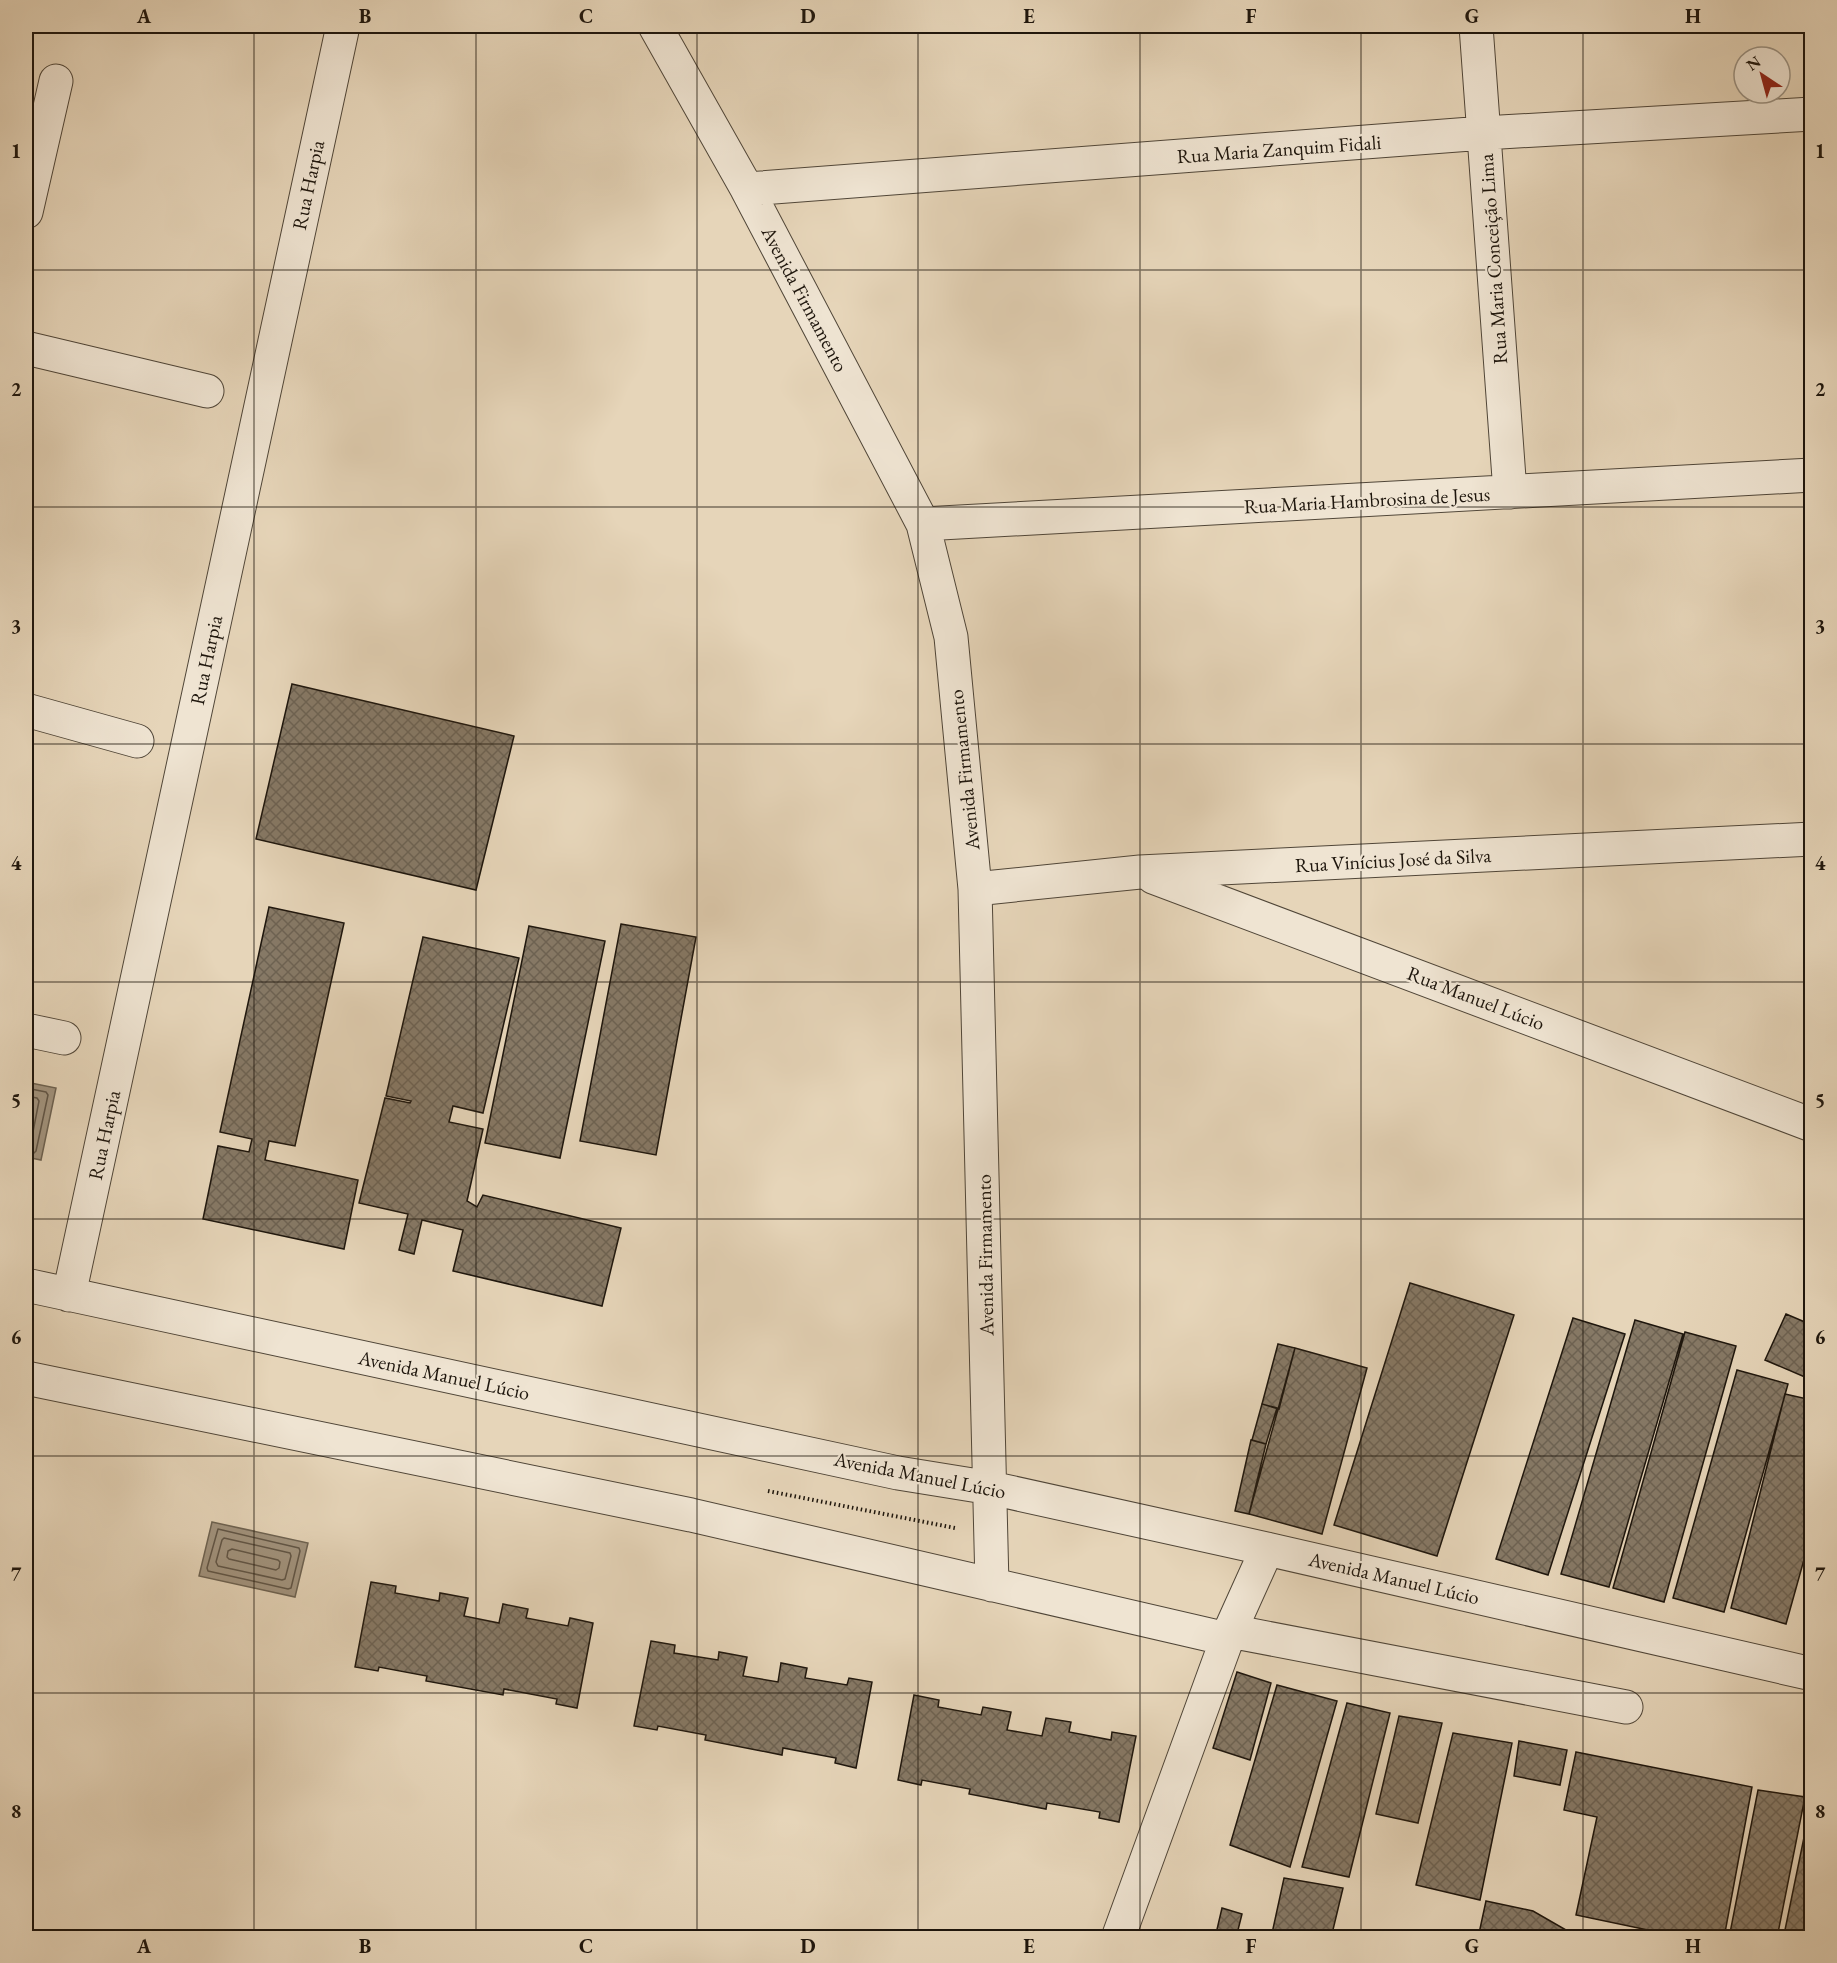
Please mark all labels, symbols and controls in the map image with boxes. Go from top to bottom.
text: A [136,3,152,29]
text: B [359,3,371,29]
text: C [579,3,593,29]
text: D [800,3,816,29]
text: E [1023,3,1035,29]
text: F [1246,3,1257,29]
text: G [1465,3,1479,29]
text: H [1685,3,1701,29]
north arrow [1732,45,1792,105]
text: N [1742,51,1765,76]
street label: Rua Maria Zanquim Fidali [1176,129,1382,169]
text: 1 [11,138,21,164]
street label: Rua Harpia [286,138,330,232]
text: 1 [1815,138,1825,164]
street label: Rua Maria Conceição Lima [1473,153,1513,365]
street label: Avenida Firmamento [755,221,854,376]
text: 2 [11,376,22,402]
text: 2 [1815,376,1826,402]
street label: Rua Maria Hambrosina de Jesus [1243,481,1491,519]
text: 3 [11,613,21,639]
street label: Rua Harpia [184,613,228,707]
text: 3 [1815,613,1825,639]
street label: Avenida Firmamento [943,688,985,853]
street label: Rua Vinícius José da Silva [1294,842,1492,878]
text: 4 [11,850,22,876]
text: 4 [1815,850,1826,876]
street label: Rua Manuel Lúcio [1404,960,1549,1036]
text: 5 [11,1087,21,1113]
text: 5 [1815,1087,1825,1113]
street label: Rua Harpia [82,1088,126,1182]
street label: Avenida Firmamento [971,1174,999,1337]
text: 6 [11,1324,22,1350]
text: 6 [1815,1324,1826,1350]
street label: Avenida Manuel Lúcio [355,1344,532,1406]
street label: Avenida Manuel Lúcio [831,1445,1008,1504]
street label: Avenida Manuel Lúcio [1305,1545,1482,1610]
text: 7 [11,1561,22,1587]
text: 7 [1815,1561,1826,1587]
text: 8 [11,1798,21,1824]
text: 8 [1815,1798,1825,1824]
text: A [136,1933,152,1959]
text: B [359,1933,371,1959]
text: C [579,1933,593,1959]
text: D [800,1933,816,1959]
text: E [1023,1933,1035,1959]
text: F [1246,1933,1257,1959]
text: G [1465,1933,1479,1959]
text: H [1685,1933,1701,1959]

